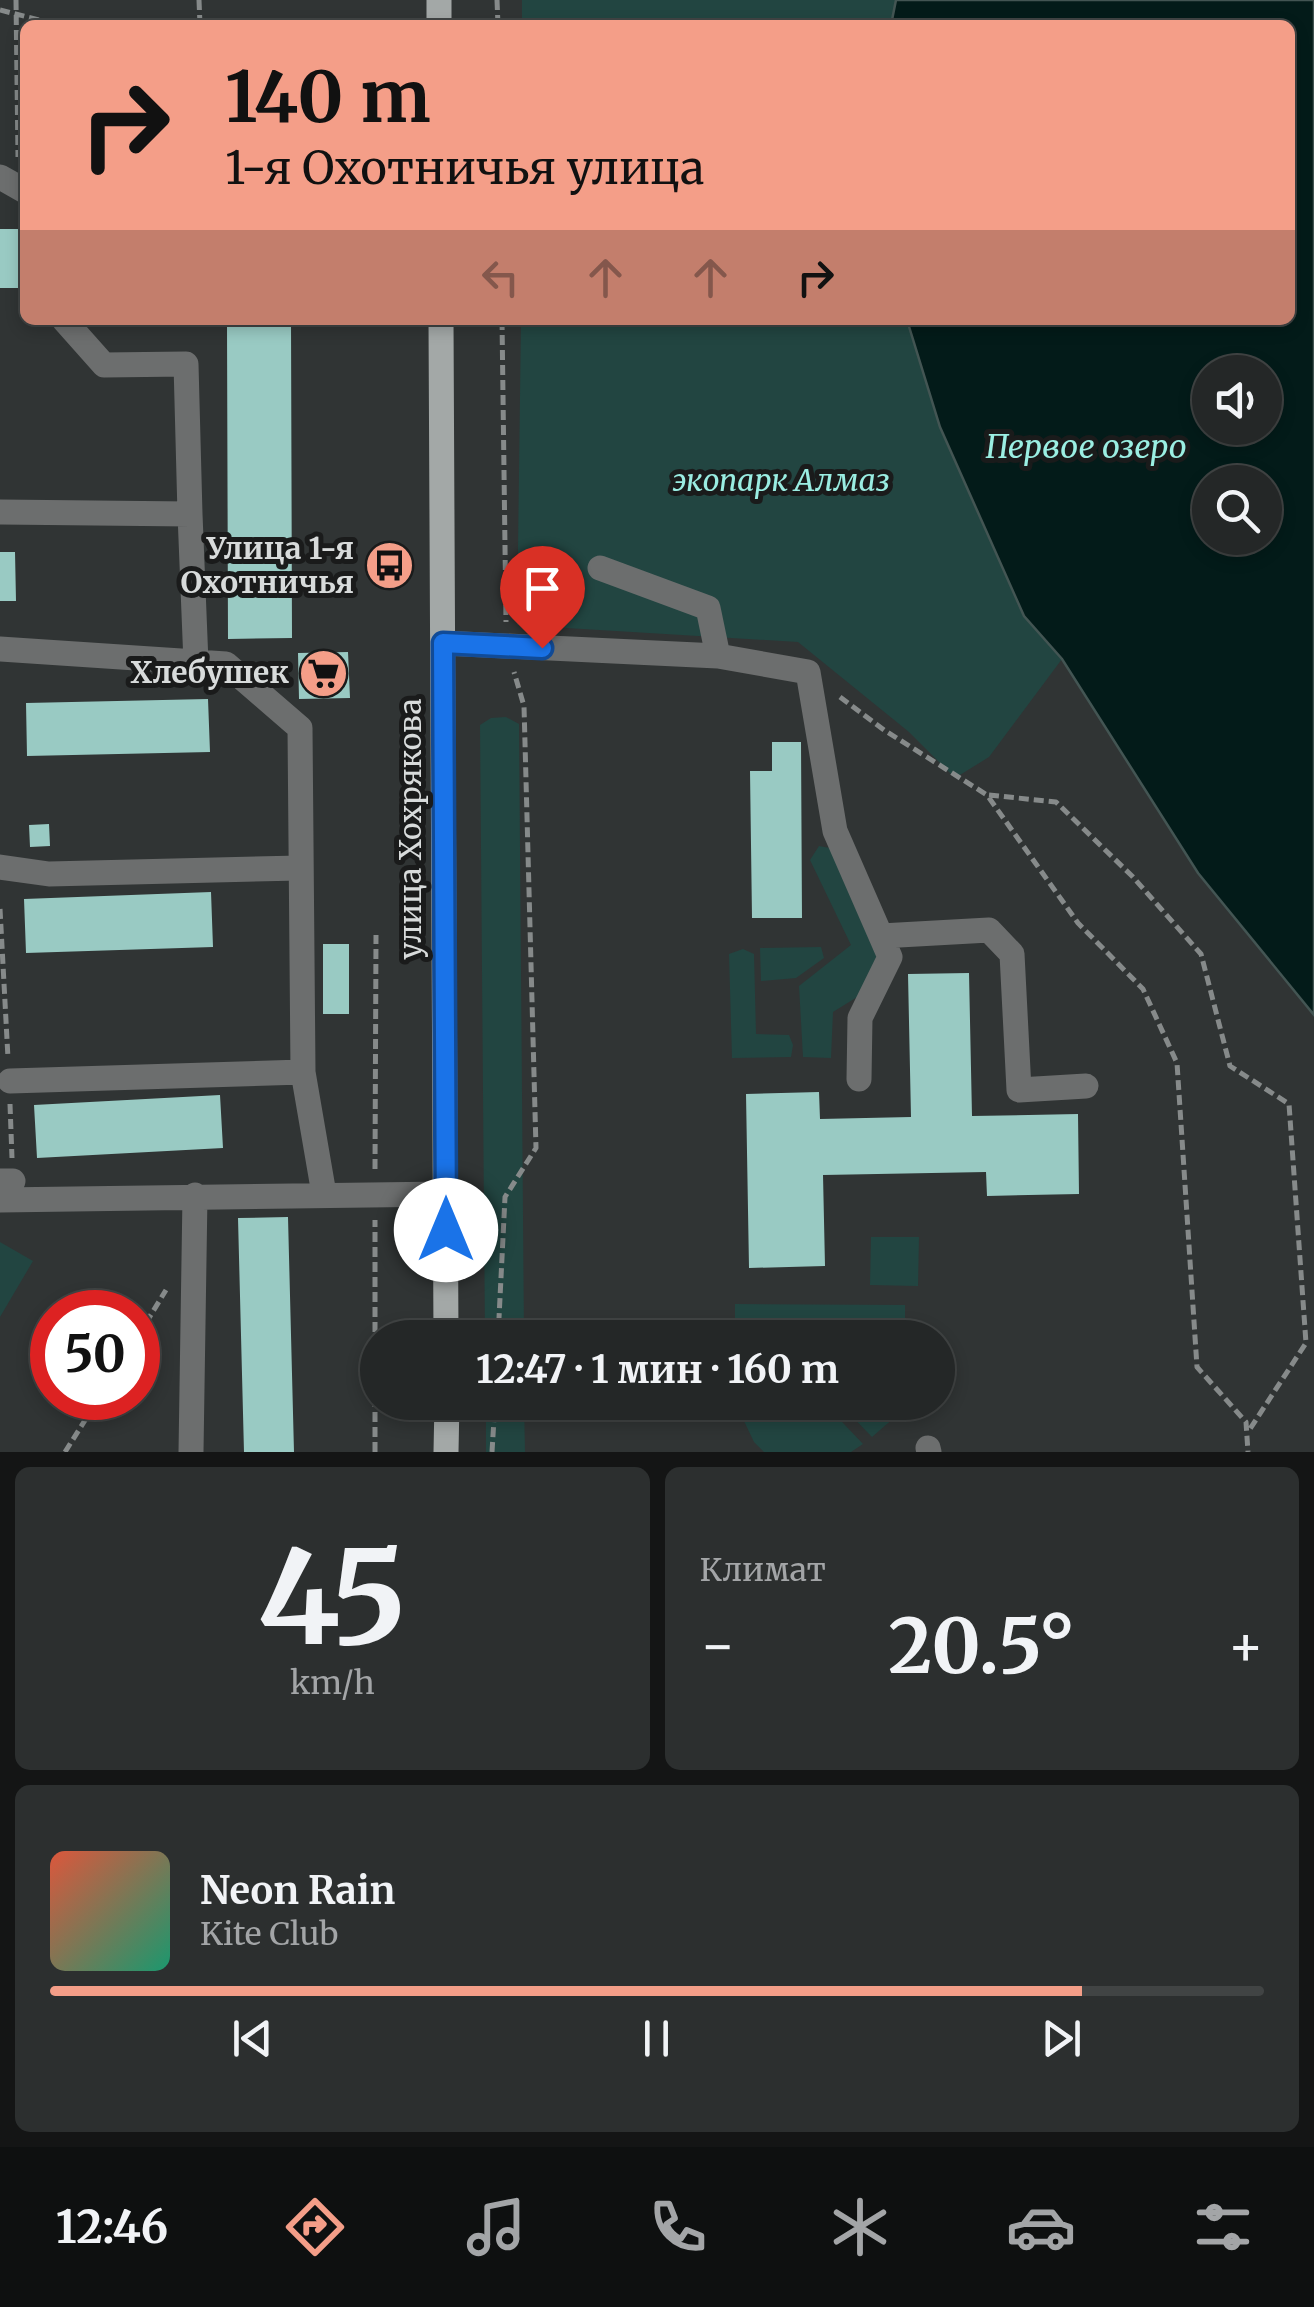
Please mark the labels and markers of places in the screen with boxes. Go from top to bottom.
place label: Улица 1-я Охотничья [181,529,354,601]
bus stop icon: Улица 1-я Охотничья [363,540,415,592]
pin [500,546,585,649]
supermarket icon: Хлебушек [298,647,350,699]
place label: Хлебушек [131,653,289,691]

